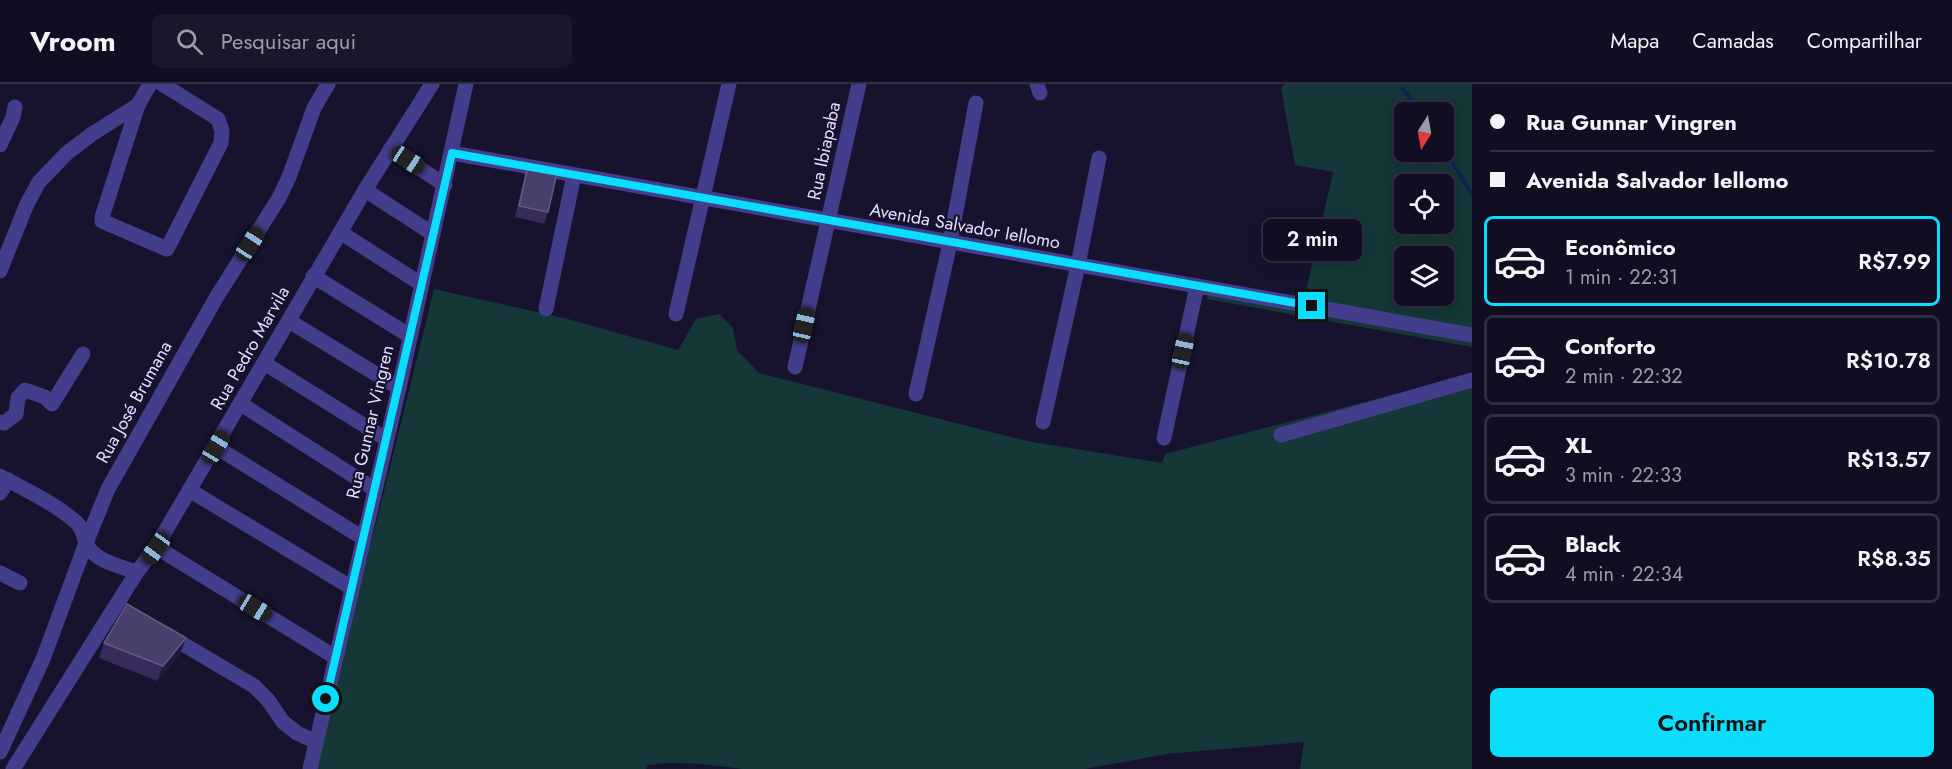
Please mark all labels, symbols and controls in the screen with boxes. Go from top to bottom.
search box [152,14,572,68]
text: Vroom [30,21,116,62]
icon: search [173,25,206,58]
text: Pesquisar aqui [221,25,356,57]
text: Mapa [1610,26,1659,56]
text: Camadas [1692,26,1774,56]
text: Compartilhar [1807,26,1922,56]
street label: Rua Ibiapaba [801,100,847,202]
north arrow [1394,102,1454,162]
map controls [1394,102,1454,306]
text: Rua Gunnar Vingren [1526,106,1737,138]
car [388,143,428,177]
text: Avenida Salvador Iellomo [1526,164,1788,196]
button: locate [1394,174,1454,234]
street label: Avenida Salvador Iellomo [868,196,1062,256]
callout: 2 min [1262,219,1362,261]
car [233,224,267,264]
text: 2 min [1287,225,1338,254]
text: Econômico [1565,231,1676,263]
icon: car [1493,234,1547,288]
text: R$7.99 [1858,245,1931,277]
button: layers [1394,246,1454,306]
text: 1 min · 22:31 [1565,263,1678,292]
street label: Rua Pedro Marvila [204,281,296,415]
route end [1298,292,1325,319]
car [791,305,817,345]
text: Conforto [1565,330,1656,362]
car [1170,332,1196,370]
icon: car [1493,333,1547,387]
street label: Rua José Brumana [90,336,178,468]
street label: Rua Gunnar Vingren [340,343,400,501]
text: R$10.78 [1846,344,1931,376]
text: 2 min · 22:32 [1565,362,1683,391]
car [199,427,233,467]
text: XL [1565,429,1592,461]
icon: car [1493,432,1547,486]
text: R$13.57 [1847,443,1931,475]
text: 3 min · 22:33 [1565,461,1682,490]
car [138,528,174,568]
text: Black [1565,528,1621,560]
icon: car [1493,531,1547,585]
text: R$8.35 [1857,542,1931,574]
text: 4 min · 22:34 [1565,560,1683,589]
car [235,591,275,625]
route start [312,685,339,712]
button: Confirmar [1490,688,1934,757]

